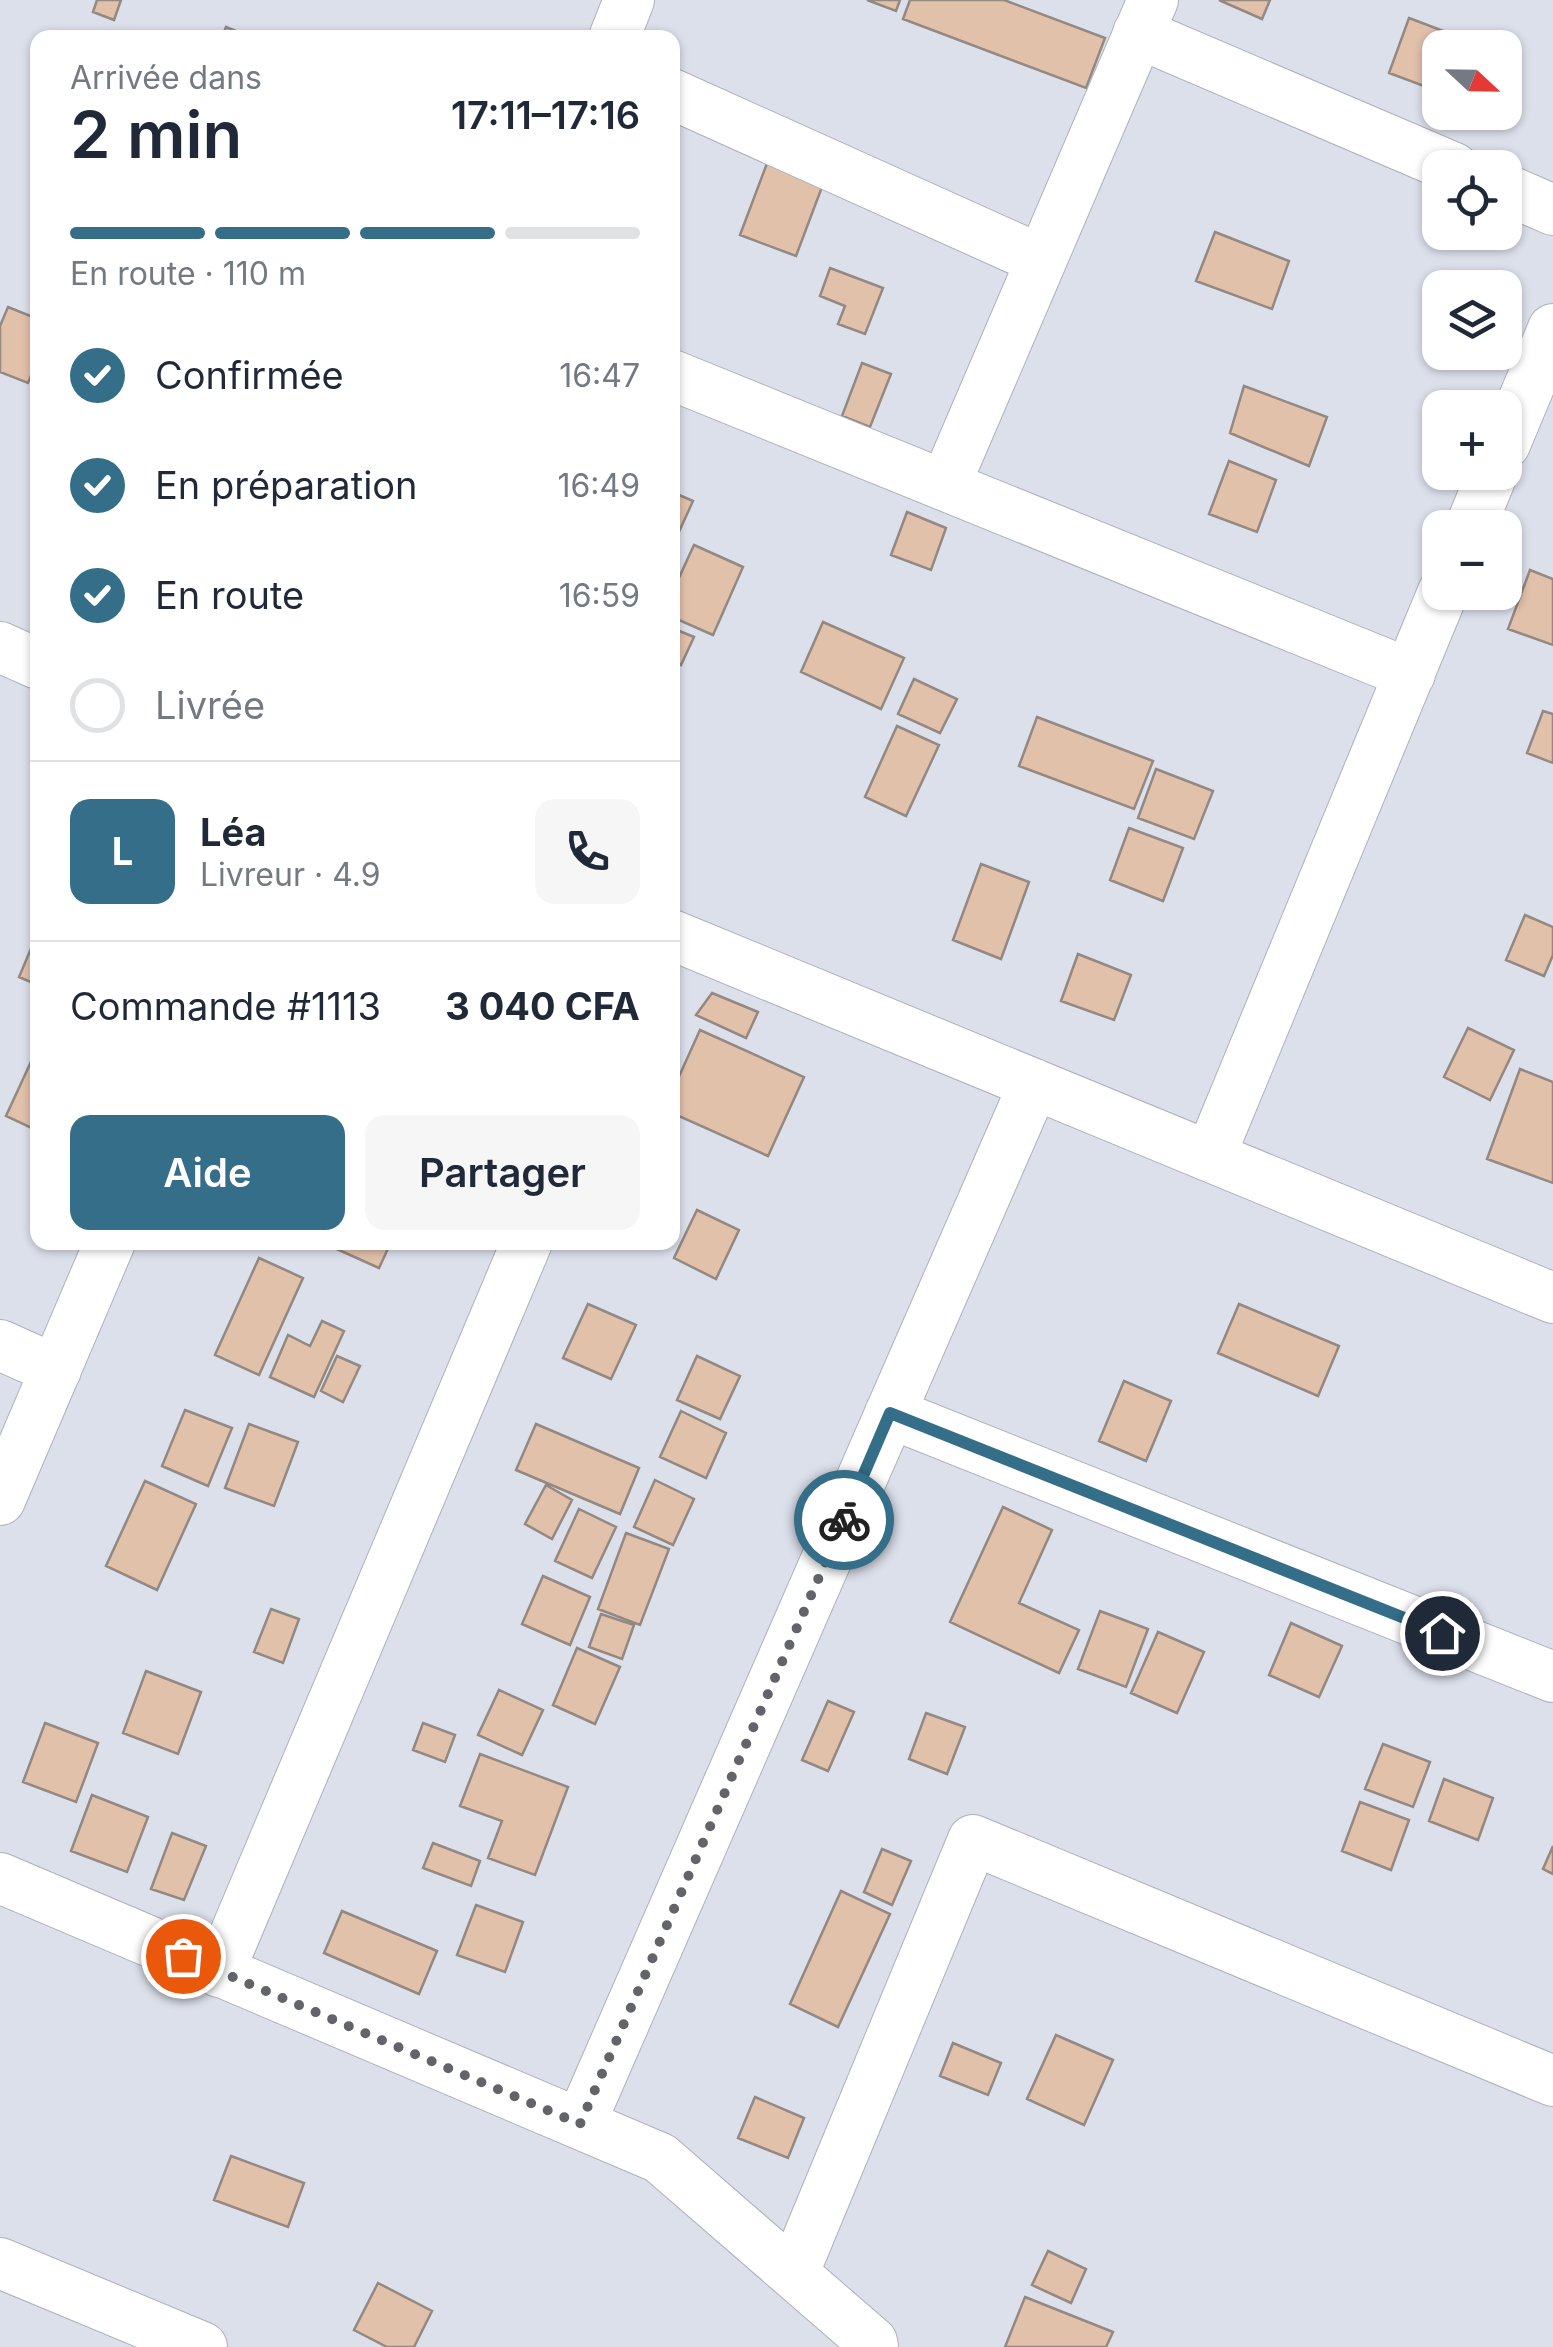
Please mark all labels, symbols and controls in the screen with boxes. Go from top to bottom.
north arrow [1422,30,1522,130]
map controls [1422,30,1522,610]
text: Arrivée dans [70,58,262,97]
text: 17:11–17:16 [451,92,640,138]
text: 2 min [70,95,242,174]
button: locate [1422,150,1522,250]
text: En route · 110 m [70,254,306,293]
button: layers [1422,270,1522,370]
icon: check [70,348,125,403]
text: Confirmée [155,352,344,398]
text: 16:47 [559,356,640,395]
button: + [1422,390,1522,490]
icon: check [70,458,125,513]
text: En préparation [155,462,418,508]
text: 16:49 [557,466,640,505]
button: − [1422,510,1522,610]
icon: check [70,568,125,623]
text: En route [155,572,304,618]
text: 16:59 [559,576,640,615]
text: Livrée [155,682,265,728]
button: phone [535,799,640,904]
text: Léa [200,809,267,855]
text: L [112,828,133,874]
text: Livreur · 4.9 [200,855,381,894]
text: Commande #1113 [70,983,381,1029]
text: 3 040 CFA [445,983,640,1029]
button: Aide [70,1115,345,1230]
button: Partager [365,1115,640,1230]
courier [794,1470,894,1570]
icon: bike [817,1493,872,1548]
pin [1400,1591,1485,1676]
icon: home [1415,1606,1470,1661]
pin [141,1914,226,1999]
icon: bag [156,1929,211,1984]

